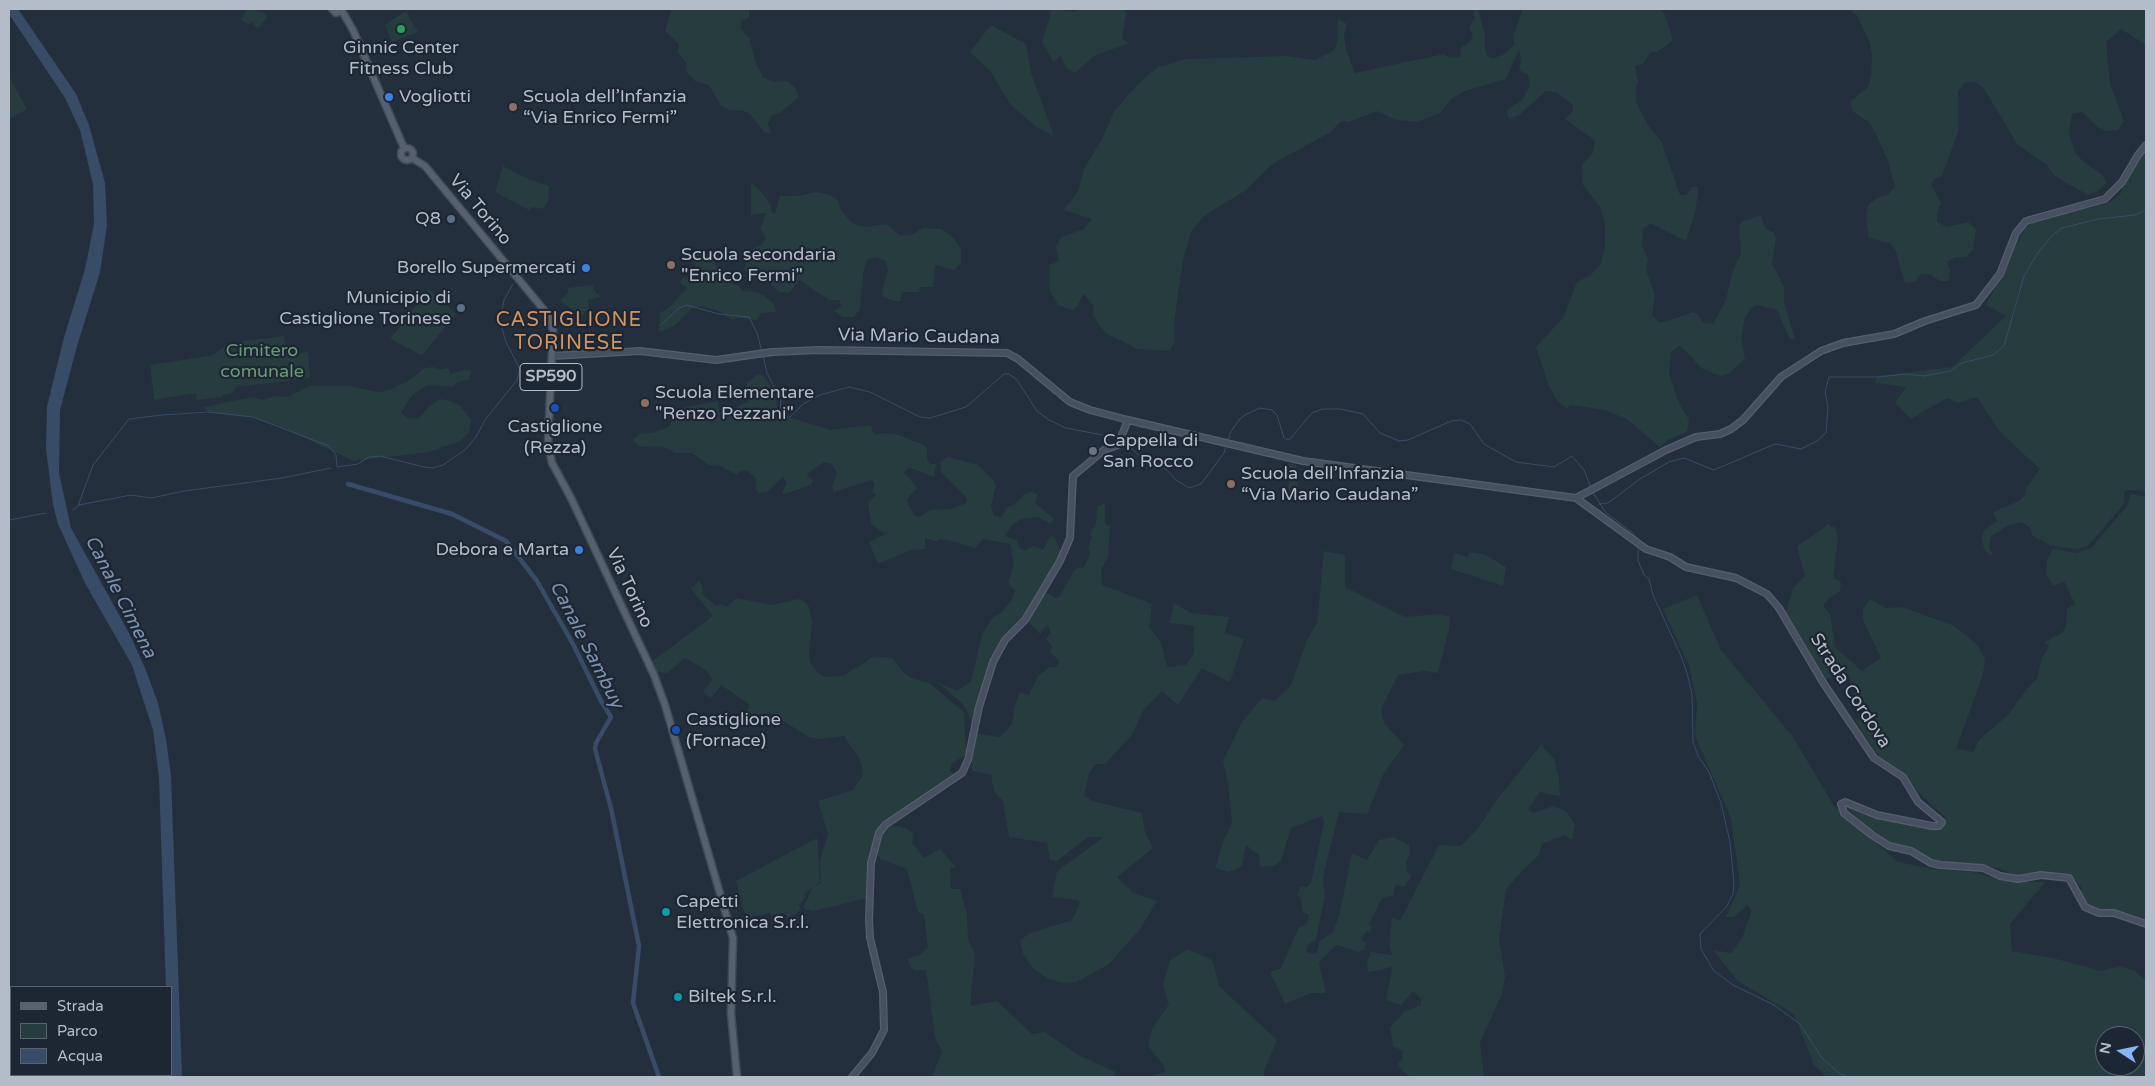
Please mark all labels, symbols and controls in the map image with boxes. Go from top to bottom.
marker: Ginnic Center Fitness Club [395,23,407,35]
place label: Ginnic Center Fitness Club [343,37,459,80]
place label: Vogliotti [399,86,471,108]
place label: Scuola dell’Infanzia “Via Enrico Fermi” [523,86,687,128]
marker: Vogliotti [383,91,395,103]
marker: Scuola dell’Infanzia “Via Enrico Fermi” [507,101,519,113]
street label: Via Torino [444,170,516,250]
place label: Q8 [415,208,441,230]
marker: Q8 [445,213,457,225]
place label: Scuola secondaria "Enrico Fermi" [681,244,836,286]
place label: Borello Supermercati [397,257,576,279]
marker: Scuola secondaria "Enrico Fermi" [665,259,677,271]
marker: Borello Supermercati [580,262,592,274]
place label: Municipio di Castiglione Torinese [279,287,451,330]
marker: Municipio di Castiglione Torinese [455,302,467,314]
district label: CASTIGLIONE TORINESE [494,309,644,356]
street label: Via Mario Caudana [838,325,1000,349]
park label: Cimitero comunale [220,340,304,382]
road number: SP590 [520,364,582,391]
place label: Scuola Elementare "Renzo Pezzani" [655,382,814,424]
marker: Scuola Elementare "Renzo Pezzani" [639,397,651,409]
marker: Castiglione (Rezza) [549,402,561,414]
place label: Castiglione (Rezza) [508,416,602,458]
place label: Cappella di San Rocco [1103,430,1198,472]
marker: Cappella di San Rocco [1087,445,1099,457]
place label: Scuola dell’Infanzia “Via Mario Caudana” [1241,463,1418,506]
marker: Scuola dell’Infanzia “Via Mario Caudana” [1225,478,1237,490]
water label: Canale Cimena [79,532,161,662]
place label: Debora e Marta [435,539,569,561]
marker: Debora e Marta [573,544,585,556]
street label: Via Torino [601,545,657,631]
water label: Canale Sambuy [544,577,628,713]
street label: Strada Cordova [1805,630,1895,752]
place label: Castiglione (Fornace) [686,709,781,752]
marker: Castiglione (Fornace) [670,724,682,736]
place label: Capetti Elettronica S.r.l. [676,891,809,934]
marker: Capetti Elettronica S.r.l. [660,906,672,918]
legend [10,986,172,1076]
place label: Biltek S.r.l. [688,986,777,1008]
marker: Biltek S.r.l. [672,991,684,1003]
text: Strada [57,997,104,1015]
text: Parco [57,1022,98,1040]
north arrow [2095,1026,2145,1076]
text: N [2096,1041,2115,1055]
text: Acqua [57,1047,103,1065]

